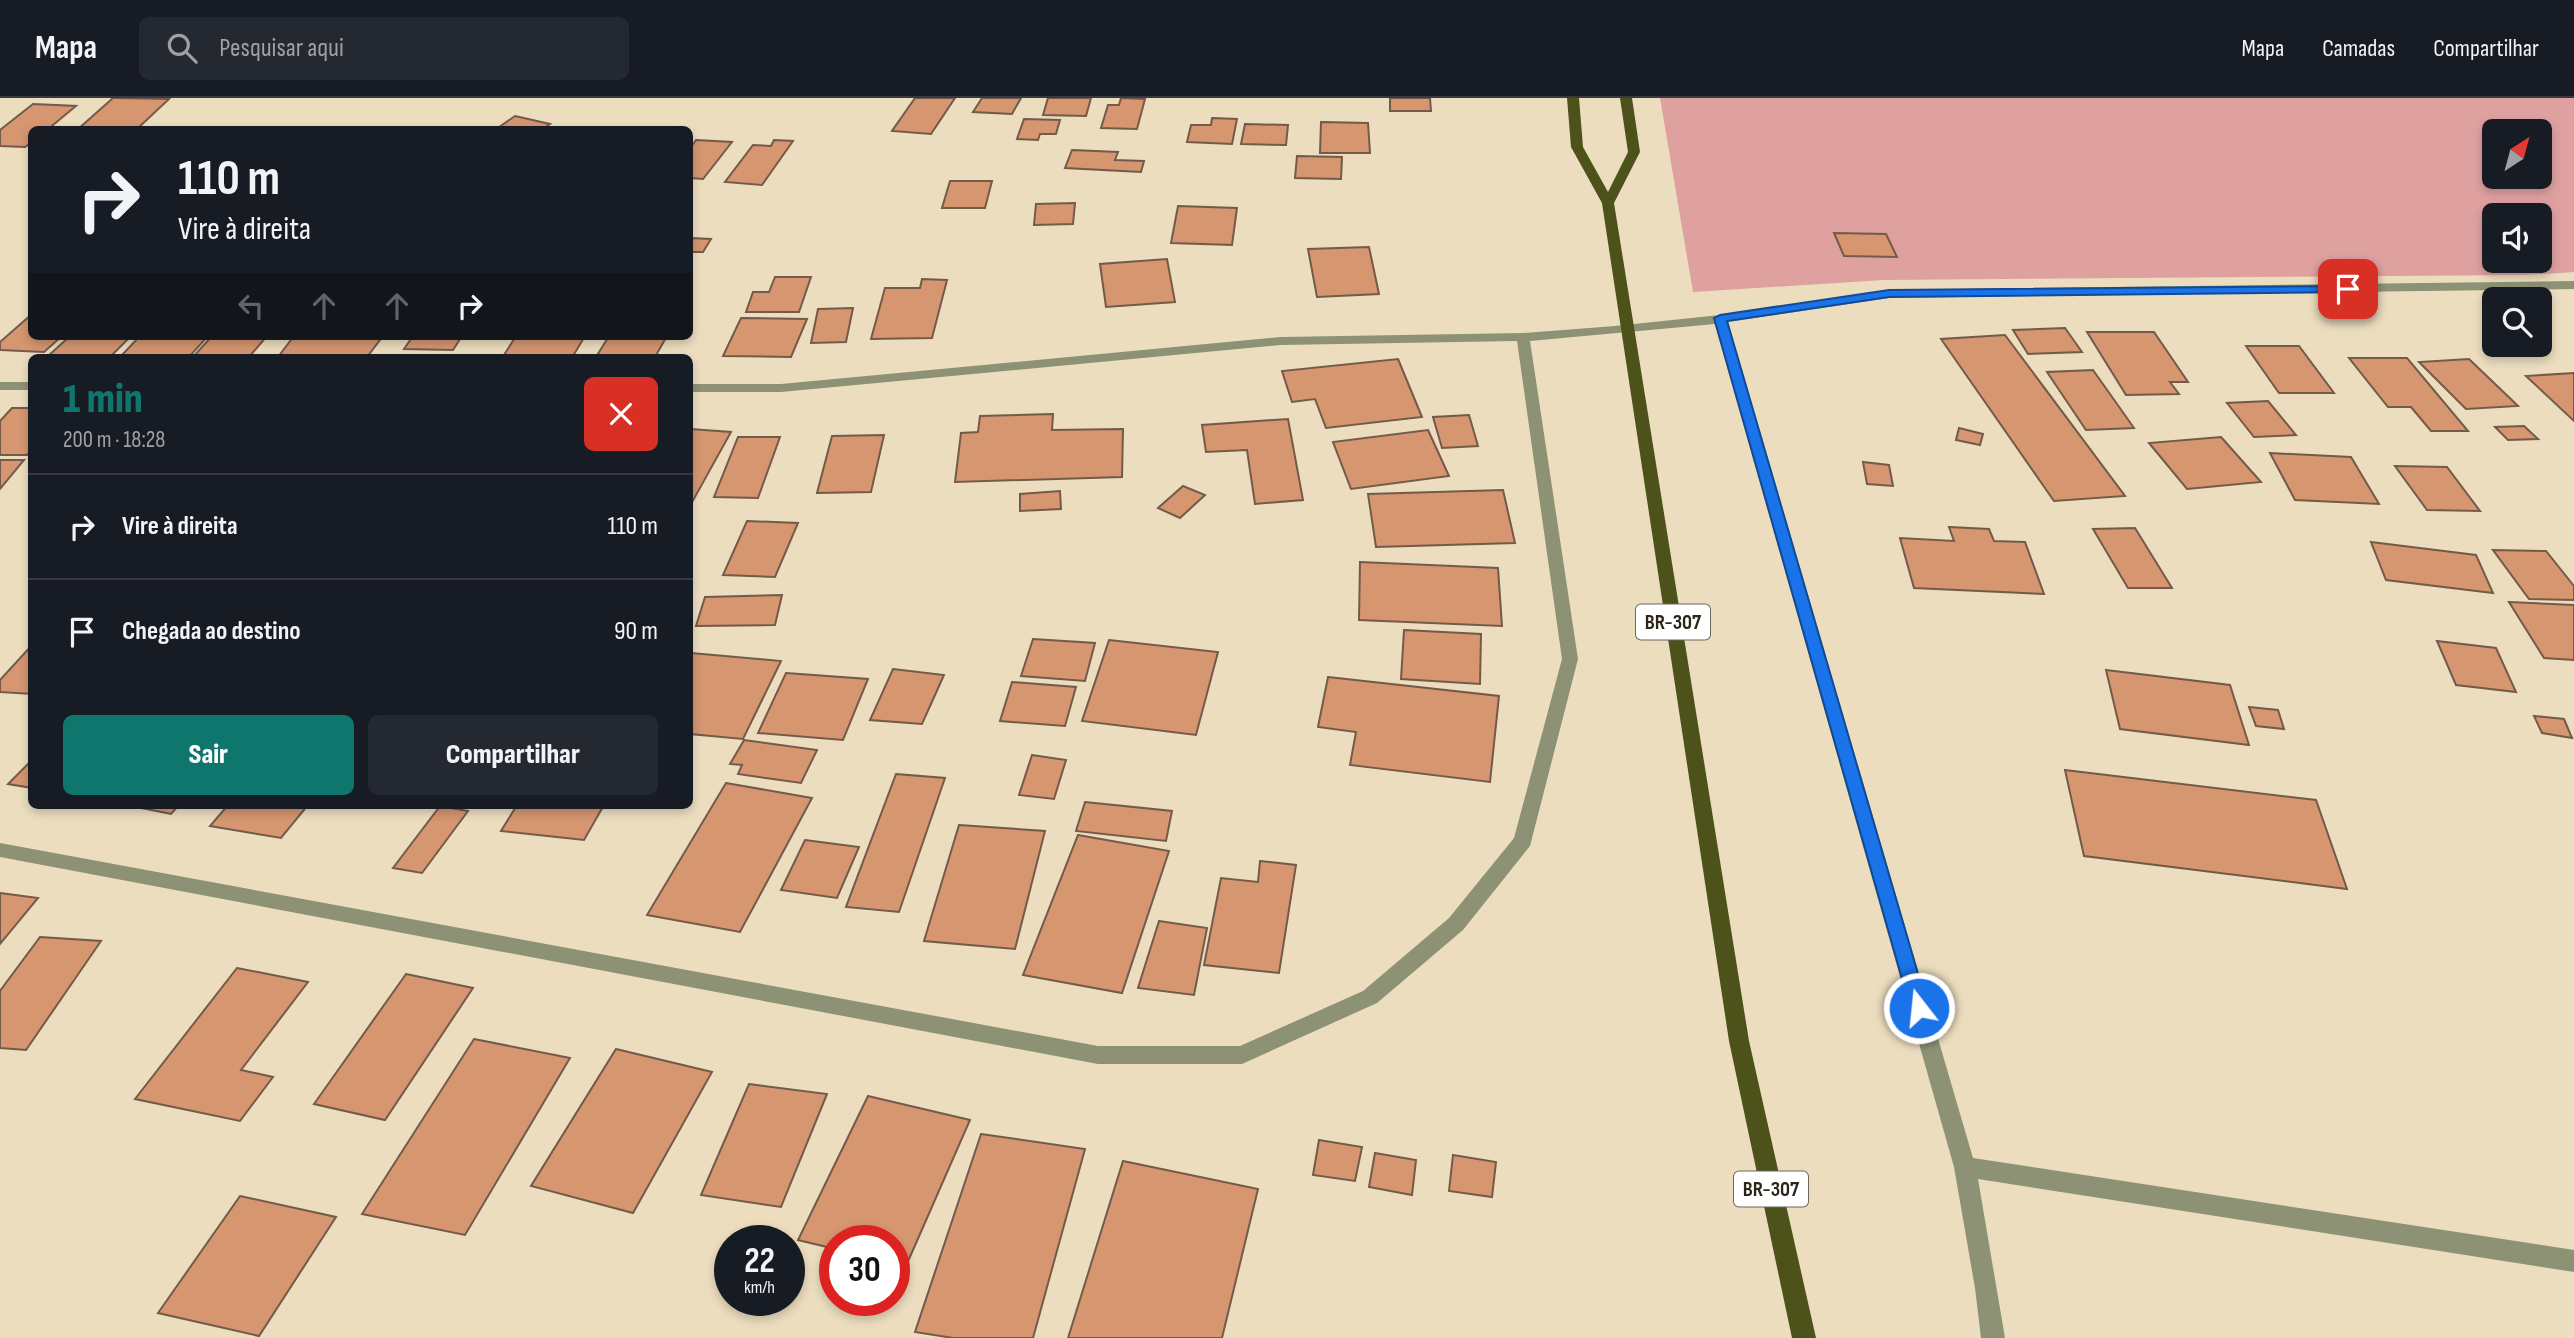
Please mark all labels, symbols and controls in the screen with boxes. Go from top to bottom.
search box [139,17,629,80]
text: Mapa [35,28,97,68]
icon: search [163,29,201,67]
text: Pesquisar aqui [219,33,344,64]
text: Mapa [2242,34,2284,63]
text: Camadas [2322,34,2395,63]
text: Compartilhar [2433,34,2539,63]
north arrow [2482,119,2552,189]
map controls [2482,119,2552,357]
text: 110 m [178,150,280,209]
icon: right [63,154,154,245]
button: sound [2482,203,2552,273]
text: Vire à direita [178,210,311,249]
pin [2318,259,2378,319]
icon: arrive [2329,270,2367,308]
icon: left [232,287,270,325]
icon: ahead [305,287,343,325]
icon: ahead [378,287,416,325]
icon: right [451,287,489,325]
button: search [2482,287,2552,357]
text: 1 min [63,374,143,425]
button: close [584,377,658,451]
text: 200 m · 18:28 [63,426,165,454]
icon: right [63,508,101,546]
text: Vire à direita [122,511,238,542]
text: 110 m [607,511,658,542]
road number: BR-307 [1636,604,1710,640]
icon: arrive [63,613,101,651]
text: Chegada ao destino [122,616,301,647]
text: 90 m [614,616,658,647]
button: Sair [63,715,354,795]
button: Compartilhar [368,715,658,795]
position arrow [1882,971,1956,1045]
road number: BR-307 [1734,1172,1808,1206]
speed limit sign: 30 [819,1225,910,1316]
text: 22 [744,1240,775,1283]
text: km/h [744,1277,775,1298]

